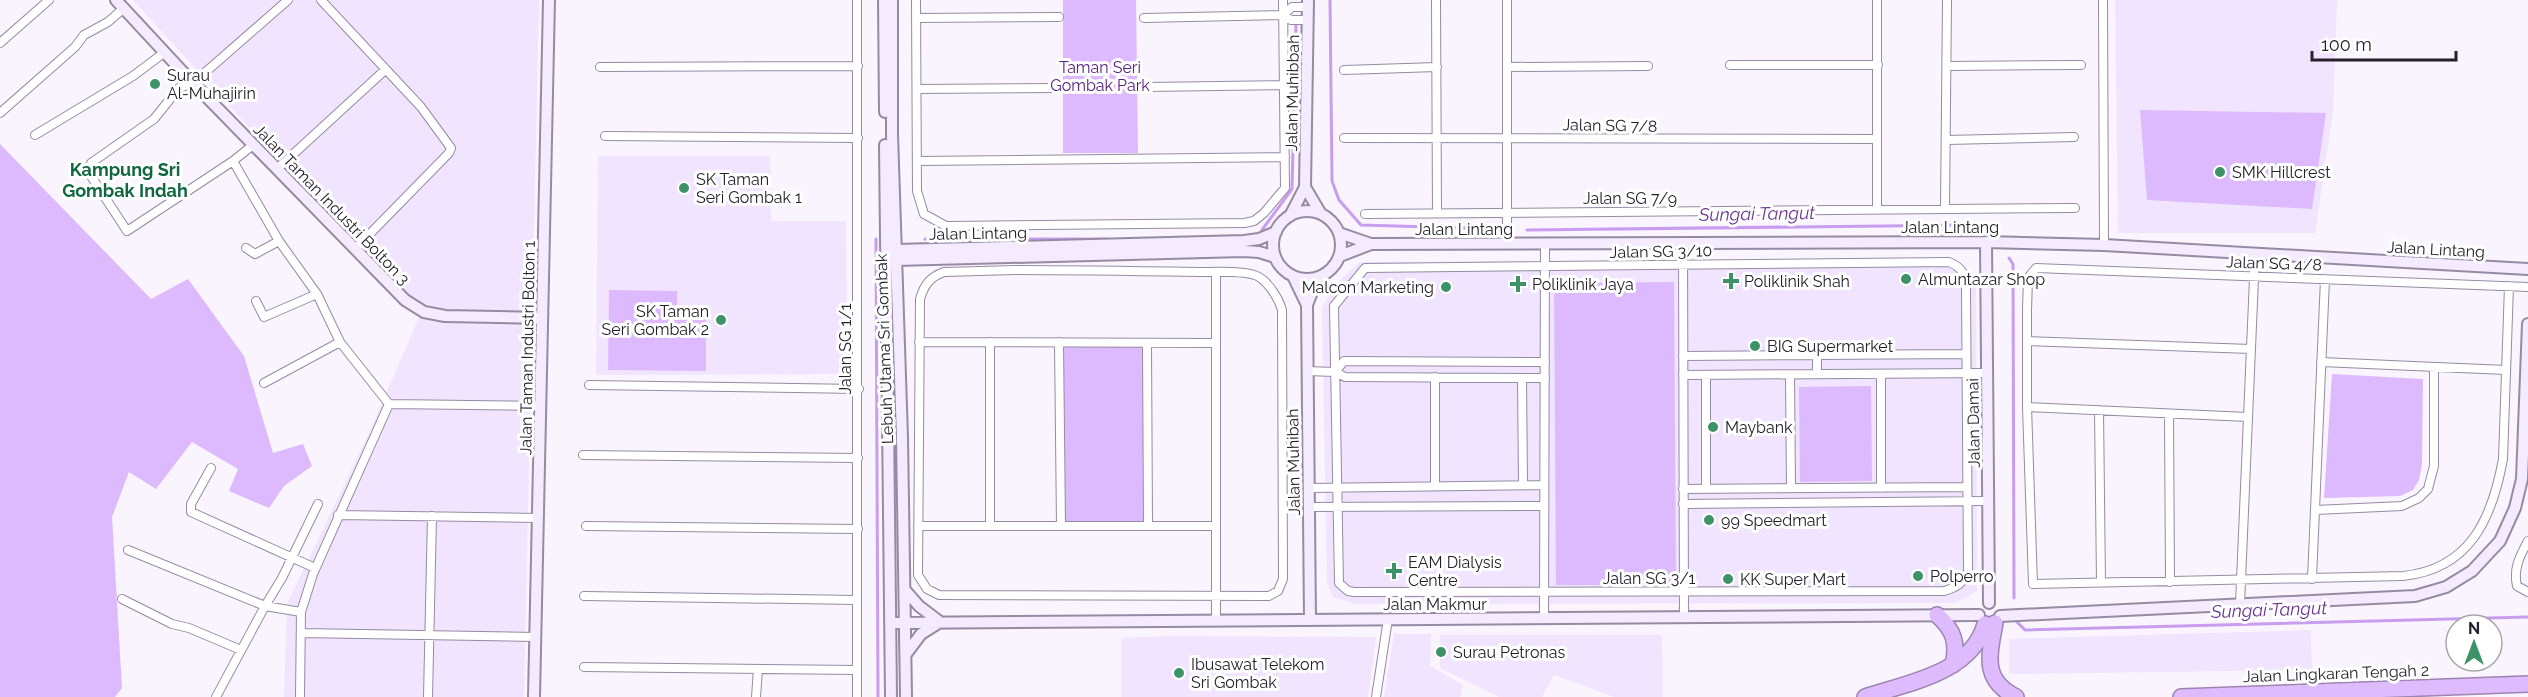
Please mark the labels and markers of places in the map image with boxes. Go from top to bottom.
place label: Surau Al-Muhajirin [167,66,256,103]
marker: Surau Al-Muhajirin [148,77,162,91]
place label: SMK Hillcrest [2232,163,2331,182]
marker: SMK Hillcrest [2213,165,2227,179]
place label: SK Taman Seri Gombak 1 [696,170,802,207]
marker: SK Taman Seri Gombak 1 [677,181,691,195]
place label: Almuntazar Shop [1918,270,2045,289]
marker: Poliklinik Shah [1722,272,1740,290]
place label: Poliklinik Shah [1744,272,1850,291]
marker: Almuntazar Shop [1899,272,1913,286]
marker: Poliklinik Jaya [1509,275,1527,293]
place label: Poliklinik Jaya [1532,275,1634,294]
place label: Malcon Marketing [1302,278,1434,297]
marker: Malcon Marketing [1439,280,1453,294]
place label: SK Taman Seri Gombak 2 [602,302,709,339]
marker: SK Taman Seri Gombak 2 [714,313,728,327]
place label: BIG Supermarket [1767,337,1894,356]
marker: BIG Supermarket [1748,339,1762,353]
place label: Maybank [1725,418,1793,437]
marker: Maybank [1706,420,1720,434]
place label: 99 Speedmart [1721,511,1827,530]
marker: 99 Speedmart [1702,513,1716,527]
place label: EAM Dialysis Centre [1408,553,1502,590]
marker: EAM Dialysis Centre [1385,562,1403,580]
place label: Polperro [1930,567,1993,586]
marker: Polperro [1911,569,1925,583]
place label: KK Super Mart [1740,570,1847,589]
marker: KK Super Mart [1721,572,1735,586]
place label: Surau Petronas [1453,643,1566,662]
marker: Surau Petronas [1434,645,1448,659]
place label: Ibusawat Telekom Sri Gombak [1191,655,1324,692]
marker: Ibusawat Telekom Sri Gombak [1172,666,1186,680]

